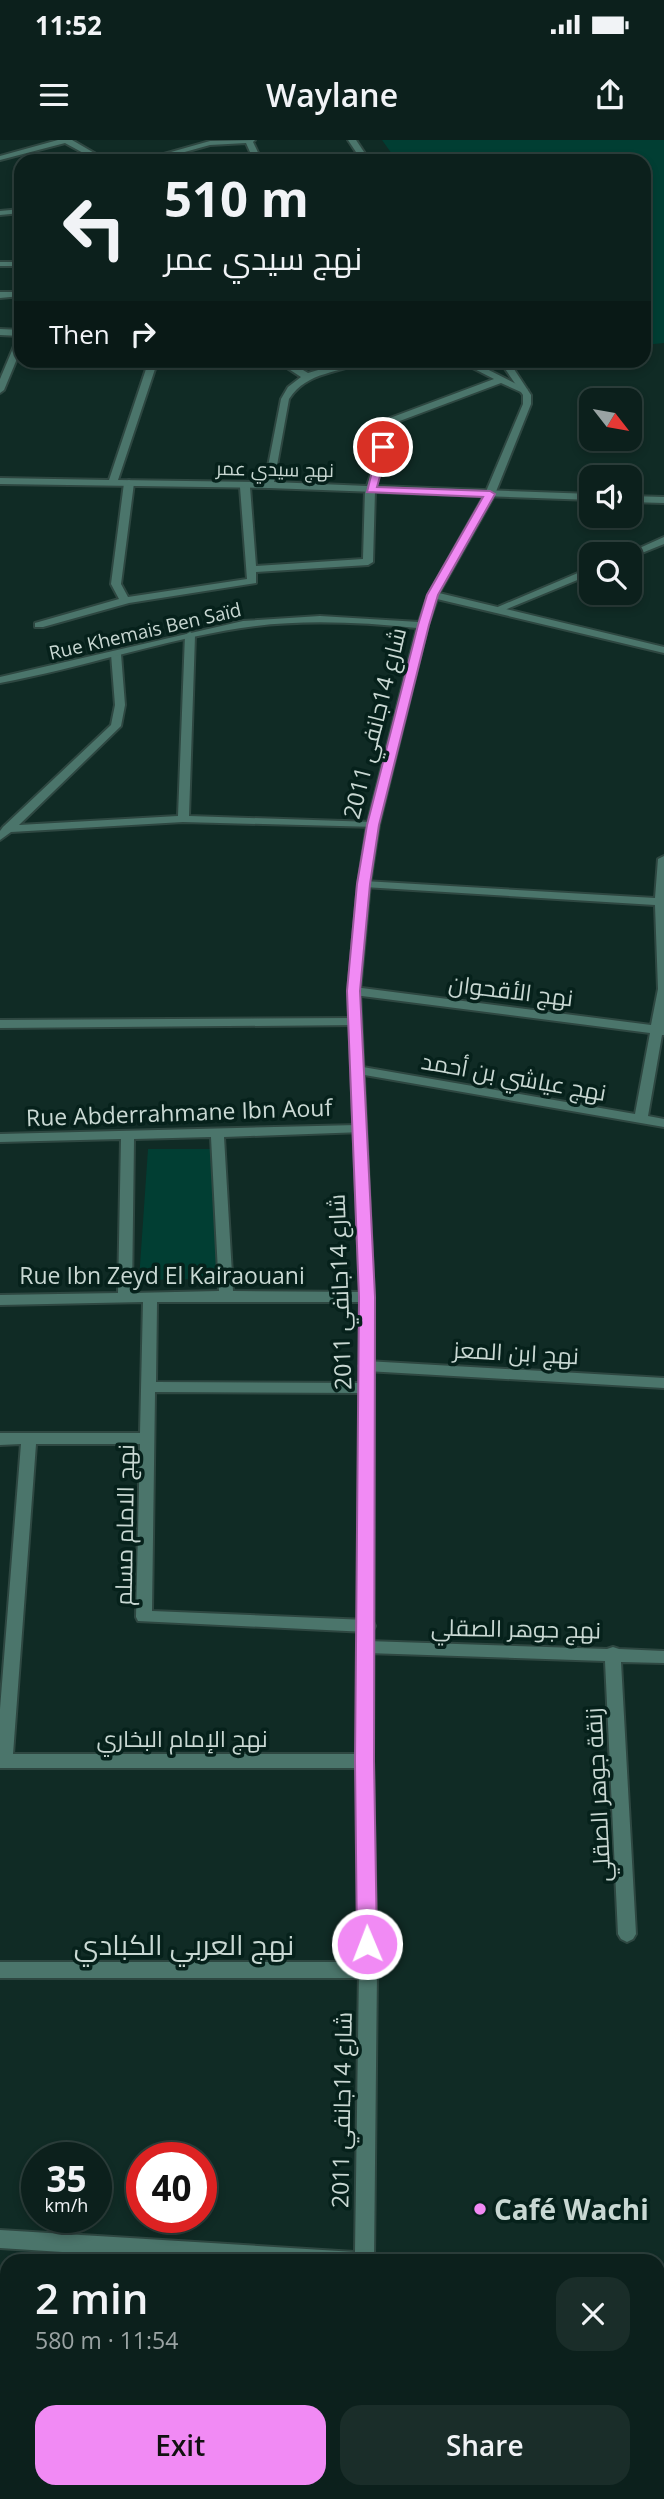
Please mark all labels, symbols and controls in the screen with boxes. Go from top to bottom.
text: 11:52 [35,7,102,43]
text: Waylane [266,73,398,116]
icon: menu [35,76,73,114]
icon: share [591,76,629,114]
text: 510 m [164,165,309,231]
icon: left [49,182,140,273]
text: نهج سيدي عمر [164,236,362,279]
icon: right [124,315,162,353]
text: Then [49,316,110,352]
north arrow [579,388,642,452]
map controls [579,388,642,605]
pin [353,417,413,477]
icon: arrive [364,428,402,466]
street label: نهج سيدي عمر [215,455,334,485]
button: sound [579,465,642,528]
button: search [579,542,642,605]
street label: Rue Khemais Ben Saïd [46,596,244,666]
street label: شارع 14جانفي 2011 [335,624,416,823]
street label: نهج الأقحوان [447,966,575,1015]
street label: نهج عياشي بن أحمد [419,1044,609,1110]
street label: Rue Abderrahmane Ibn Aouf [25,1091,334,1133]
street label: شارع 14جانفي 2011 [320,1193,361,1391]
street label: Rue Ibn Zeyd El Kairaouani [19,1259,305,1291]
street label: نهج ابن المعز [450,1333,580,1372]
street label: نهج الامام مسلم [107,1444,142,1606]
street label: نهج جوهر الصقلي [431,1611,601,1648]
street label: زنقة جوهر الصقلي [576,1707,621,1883]
street label: نهج الإمام البخاري [96,1722,268,1757]
position arrow [330,1907,404,1981]
street label: نهج العربي الكبادي [74,1925,294,1967]
street label: شارع 14جانفي 2011 [323,2012,362,2208]
speed limit sign: 40 [126,2142,217,2233]
text: 35 [46,2155,87,2202]
place label: Café Wachi [494,2190,649,2228]
text: km/h [45,2193,88,2217]
marker: Café Wachi [472,2201,488,2217]
text: 2 min [35,2269,148,2326]
button: close [556,2277,630,2351]
text: 580 m · 11:54 [35,2324,178,2356]
button: Exit [35,2405,326,2485]
button: Share [340,2405,630,2485]

